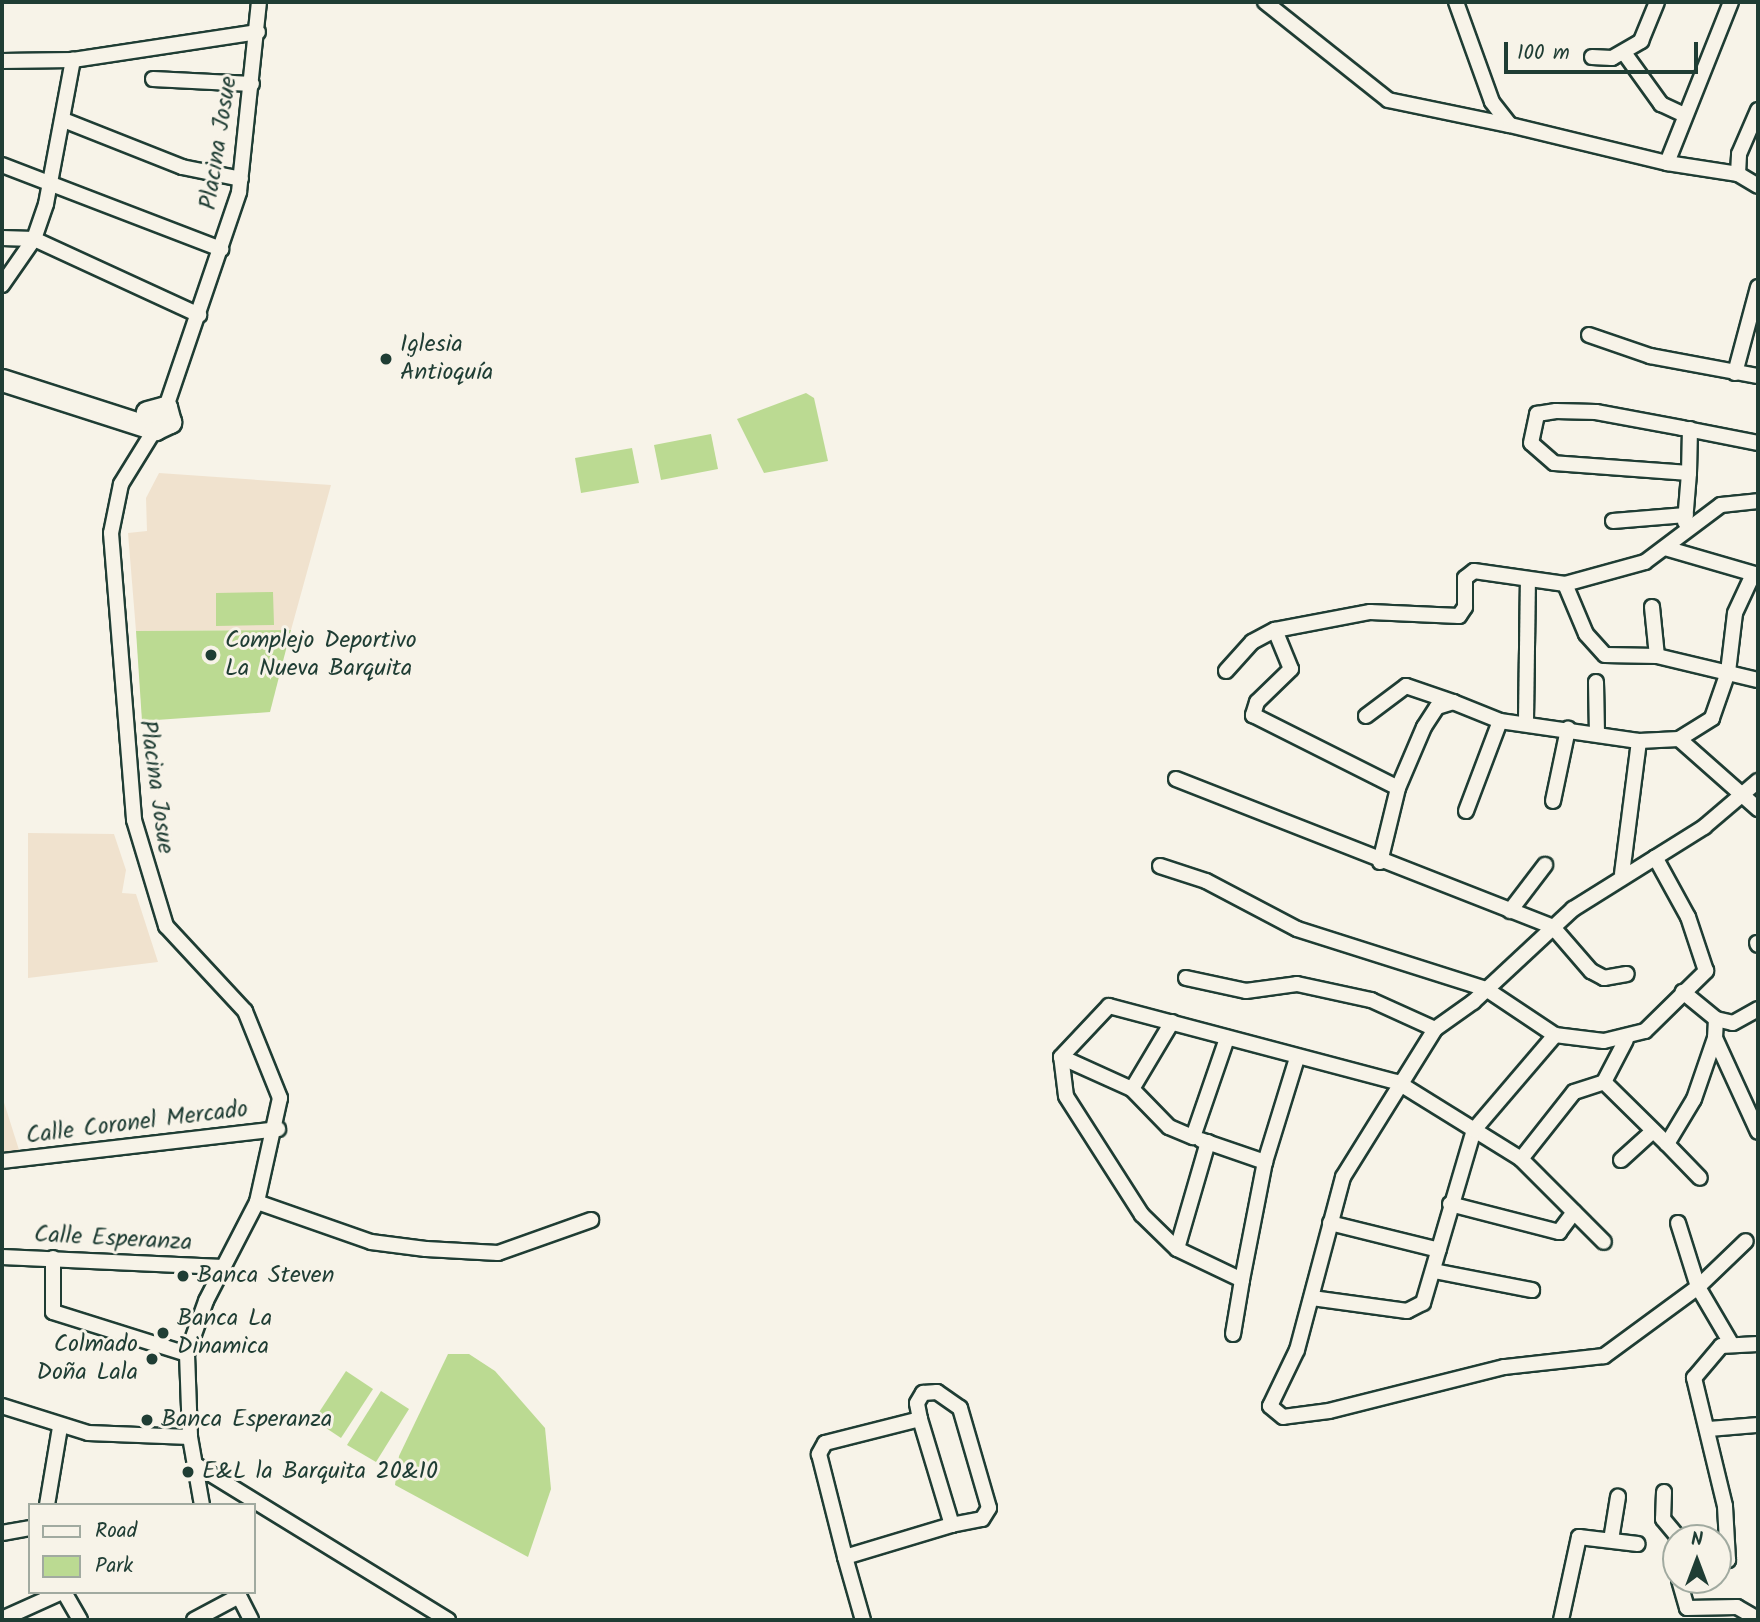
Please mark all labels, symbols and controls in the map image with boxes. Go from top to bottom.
scale bar [1508,28,1702,72]
text: 100 m [1517,37,1570,70]
street label: Placina Josue [194,74,244,212]
place label: Iglesia Antioquía [400,331,493,387]
marker: Iglesia Antioquía [378,351,394,367]
place label: Complejo Deportivo La Nueva Barquita [225,627,417,683]
marker: Complejo Deportivo La Nueva Barquita [203,647,219,663]
street label: Placina Josue [132,718,180,856]
street label: Calle Coronel Mercado [24,1095,250,1151]
street label: Calle Esperanza [33,1220,193,1258]
place label: Banca Steven [197,1262,334,1290]
marker: Banca Steven [175,1268,191,1284]
place label: Banca La Dinamica [177,1305,272,1361]
marker: Banca La Dinamica [155,1325,171,1341]
place label: Colmado Doña Lala [37,1331,138,1387]
marker: Colmado Doña Lala [144,1351,160,1367]
place label: Banca Esperanza [161,1406,332,1434]
marker: Banca Esperanza [139,1412,155,1428]
place label: E&L la Barquita 20&10 [202,1458,438,1486]
marker: E&L la Barquita 20&10 [180,1464,196,1480]
legend [28,1503,256,1594]
text: Road [95,1515,137,1548]
north arrow [1662,1524,1732,1594]
text: N [1691,1525,1703,1555]
text: Park [95,1550,133,1583]

